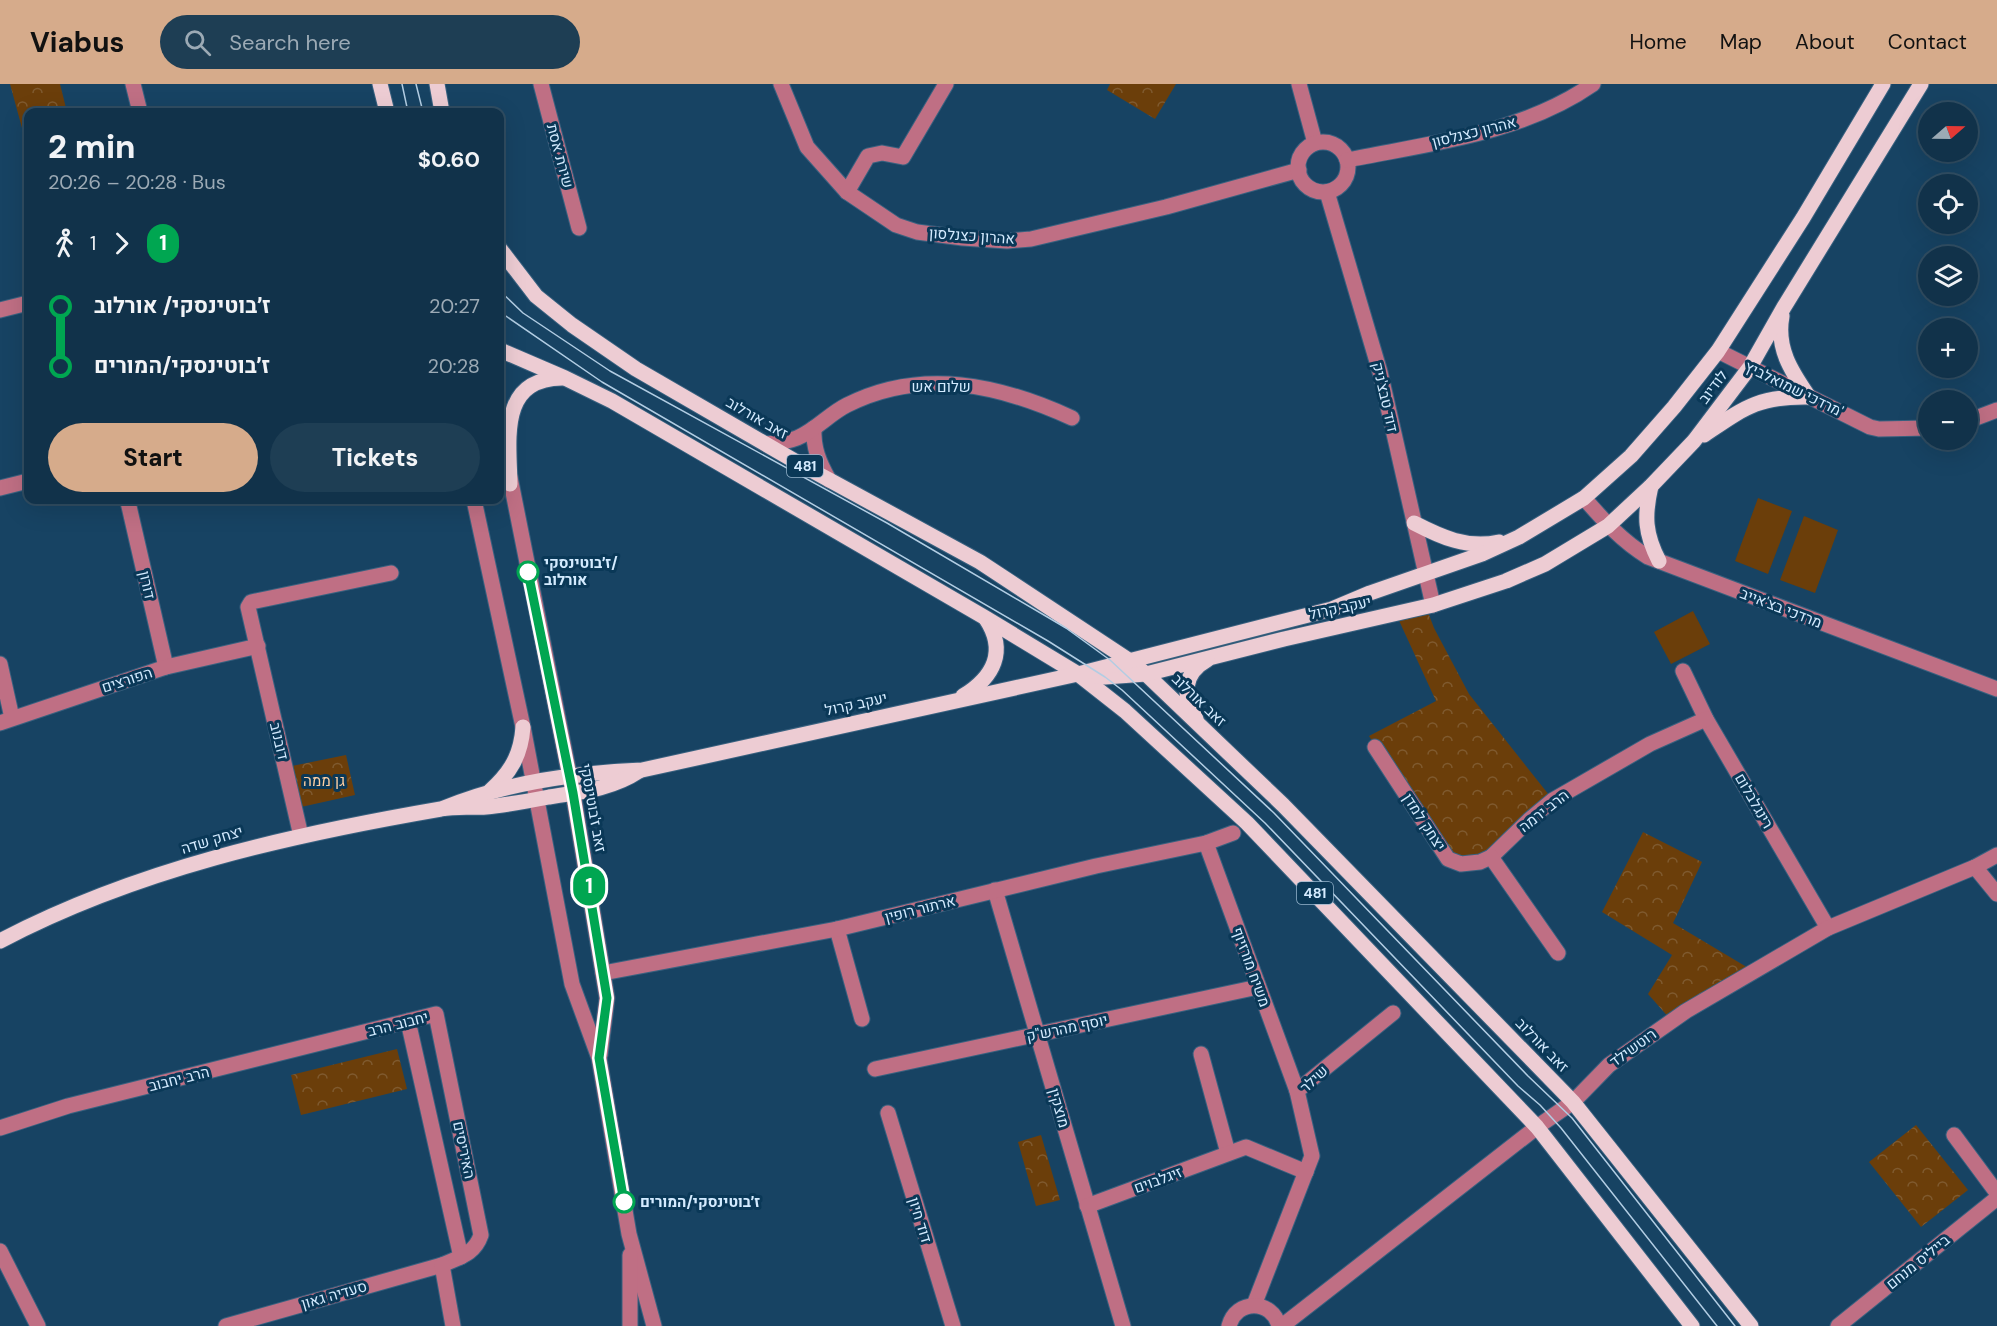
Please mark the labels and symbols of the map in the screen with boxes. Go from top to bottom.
north arrow [1918,102,1978,162]
street label: אהרון כצנלסון [1430,112,1518,152]
street label: שירת אסת [542,122,578,190]
street label: אהרון כצנלסון [928,223,1016,249]
street label: מרדכי שמואלביץ' [1741,356,1847,422]
street label: דוד טבצ'ניק [1367,360,1403,434]
street label: לודיוב [1694,366,1732,408]
street label: שלום אש [911,377,971,397]
street label: זאב אורלוב [722,392,792,444]
road number: 481 [787,455,823,477]
place label: ז׳בוטינסקי/ אורלוב [544,553,618,590]
marker: ז׳בוטינסקי/ אורלוב [517,561,539,583]
street label: דורון [134,569,160,601]
street label: מרדכי בצ'אייב [1737,583,1825,633]
street label: יעקב קרול [1307,592,1373,624]
street label: הפורצים [99,662,155,698]
street label: זאב אורלוב [1168,669,1230,731]
street label: יעקב קרול [823,688,889,720]
street label: דובנוב [265,720,293,762]
street label: זאב ז'בוטינסקי [575,762,611,854]
street label: רינגלבלום [1730,770,1778,832]
park label: גן ממה [303,771,345,791]
street label: הרב ירמה [1515,785,1573,837]
street label: יצחק למדן [1398,790,1450,854]
street label: יצחק שדה [179,821,245,859]
line badge: 1 [570,866,608,906]
road number: 481 [1297,882,1333,904]
street label: ארתור רופין [883,891,957,927]
street label: משיח מורזיוף [1227,924,1275,1010]
street label: יחבוב הרב [366,1007,430,1041]
street label: יוסף מהרש"ק [1024,1010,1110,1046]
street label: זאב אורלוב [1511,1014,1573,1076]
street label: רוטשילד [1606,1024,1660,1072]
street label: שילר [1296,1061,1332,1097]
street label: הרב יחבוב [147,1062,211,1096]
street label: מוצקין [1044,1086,1074,1130]
street label: האיריסים [448,1119,480,1181]
street label: זיגלבוים [1131,1162,1185,1198]
marker: ז׳בוטינסקי/המורים [613,1191,635,1213]
place label: ז׳בוטינסקי/המורים [640,1192,760,1212]
street label: דוד חיון [904,1195,936,1245]
street label: בייליס מנחם [1882,1230,1954,1294]
street label: סעדיה גאון [299,1276,369,1314]

